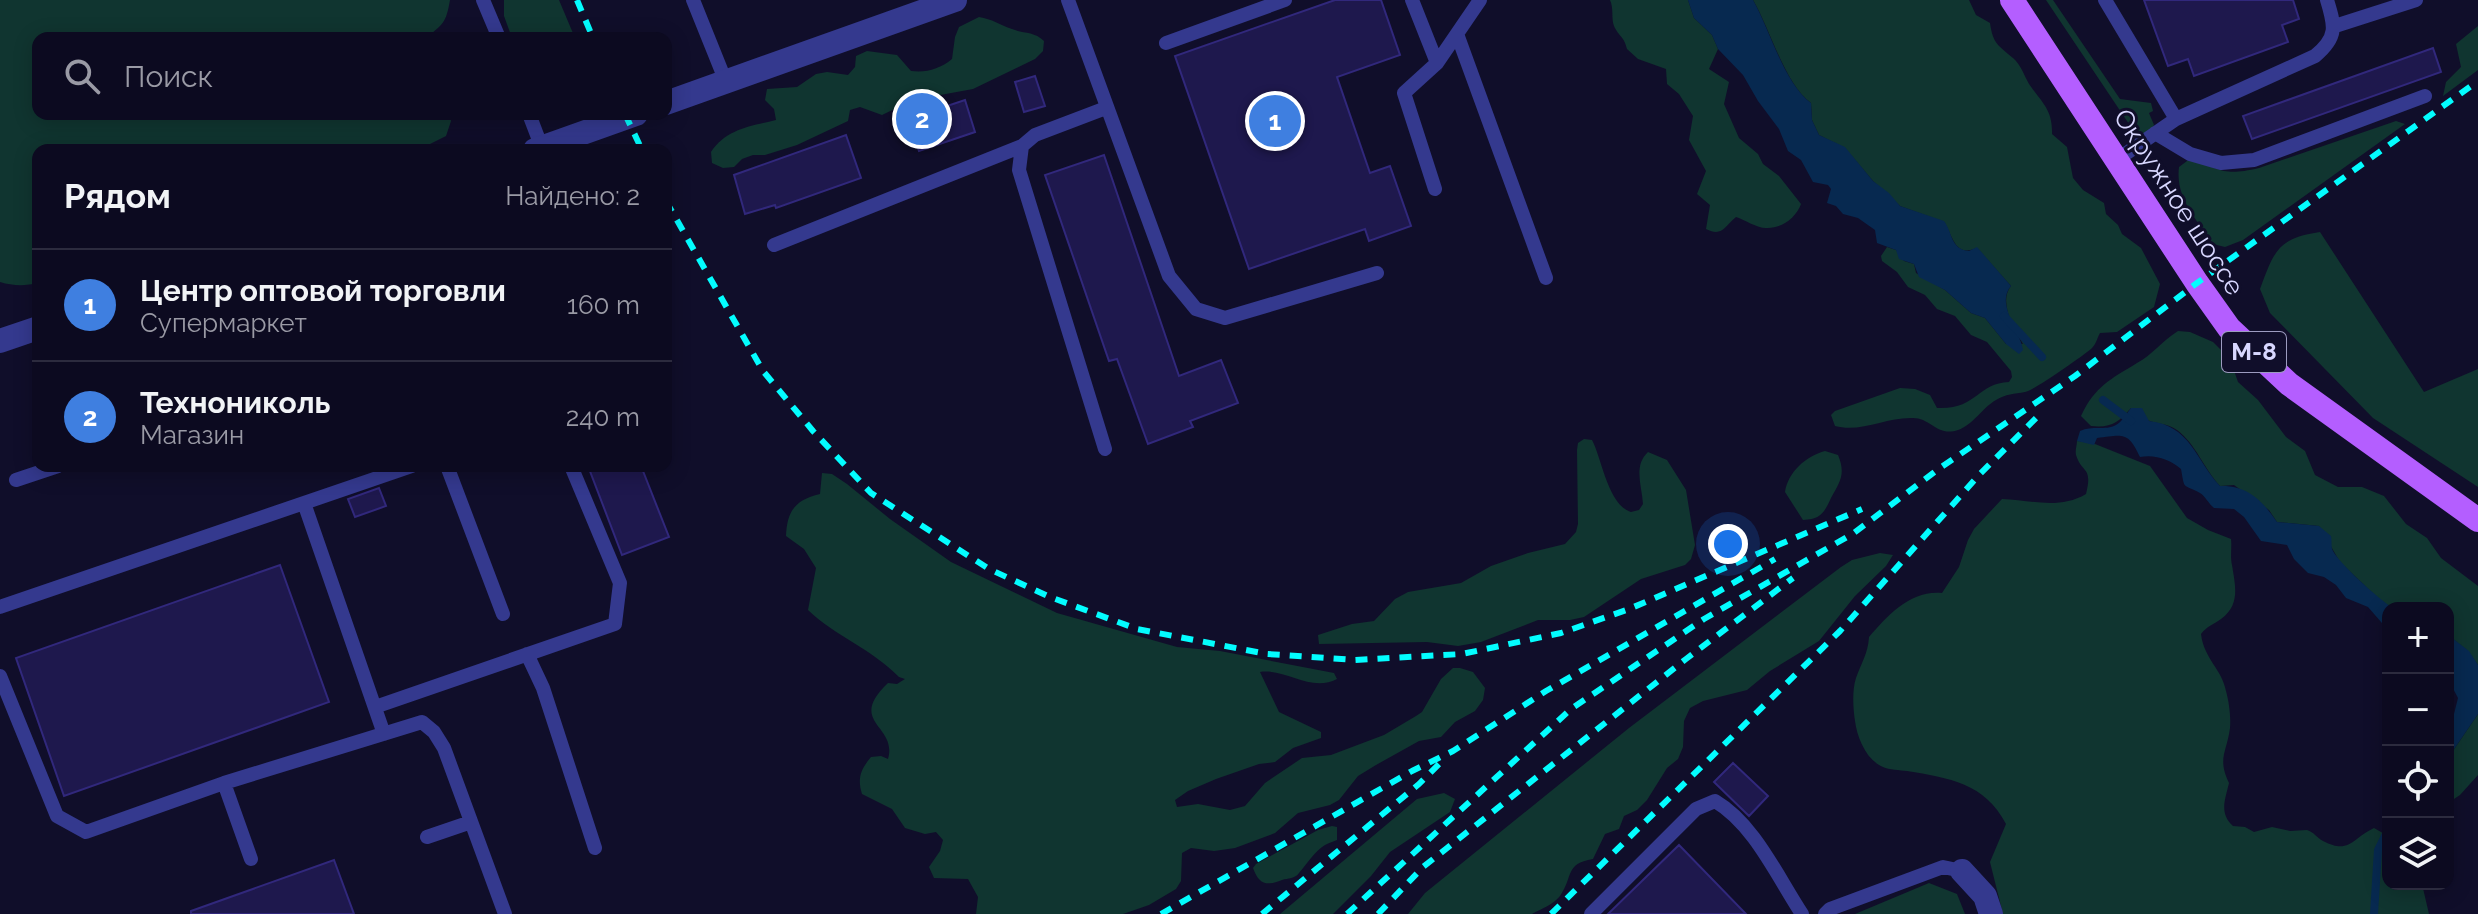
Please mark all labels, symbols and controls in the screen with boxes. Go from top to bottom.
search box [32,32,672,120]
icon: search [60,54,104,98]
text: Поиск [124,59,213,94]
pin: 2 [896,89,948,149]
pin: 1 [1249,91,1301,151]
street label: Окружное шоссе [2108,103,2250,301]
text: Рядом [64,176,171,216]
text: Найдено: 2 [505,181,640,211]
text: Центр оптовой торговли [140,273,506,308]
text: 1 [84,290,96,320]
text: 160 m [567,290,640,320]
text: Супермаркет [140,308,307,338]
road number: М-8 [2222,332,2286,372]
text: Технониколь [140,385,331,420]
text: 2 [83,402,97,432]
text: 240 m [566,402,640,432]
text: Магазин [140,420,244,450]
your location [1708,524,1748,564]
map controls [2382,602,2454,890]
button: + [2382,602,2454,674]
button: − [2382,674,2454,746]
button: locate [2382,746,2454,818]
button: layers [2382,818,2454,890]

